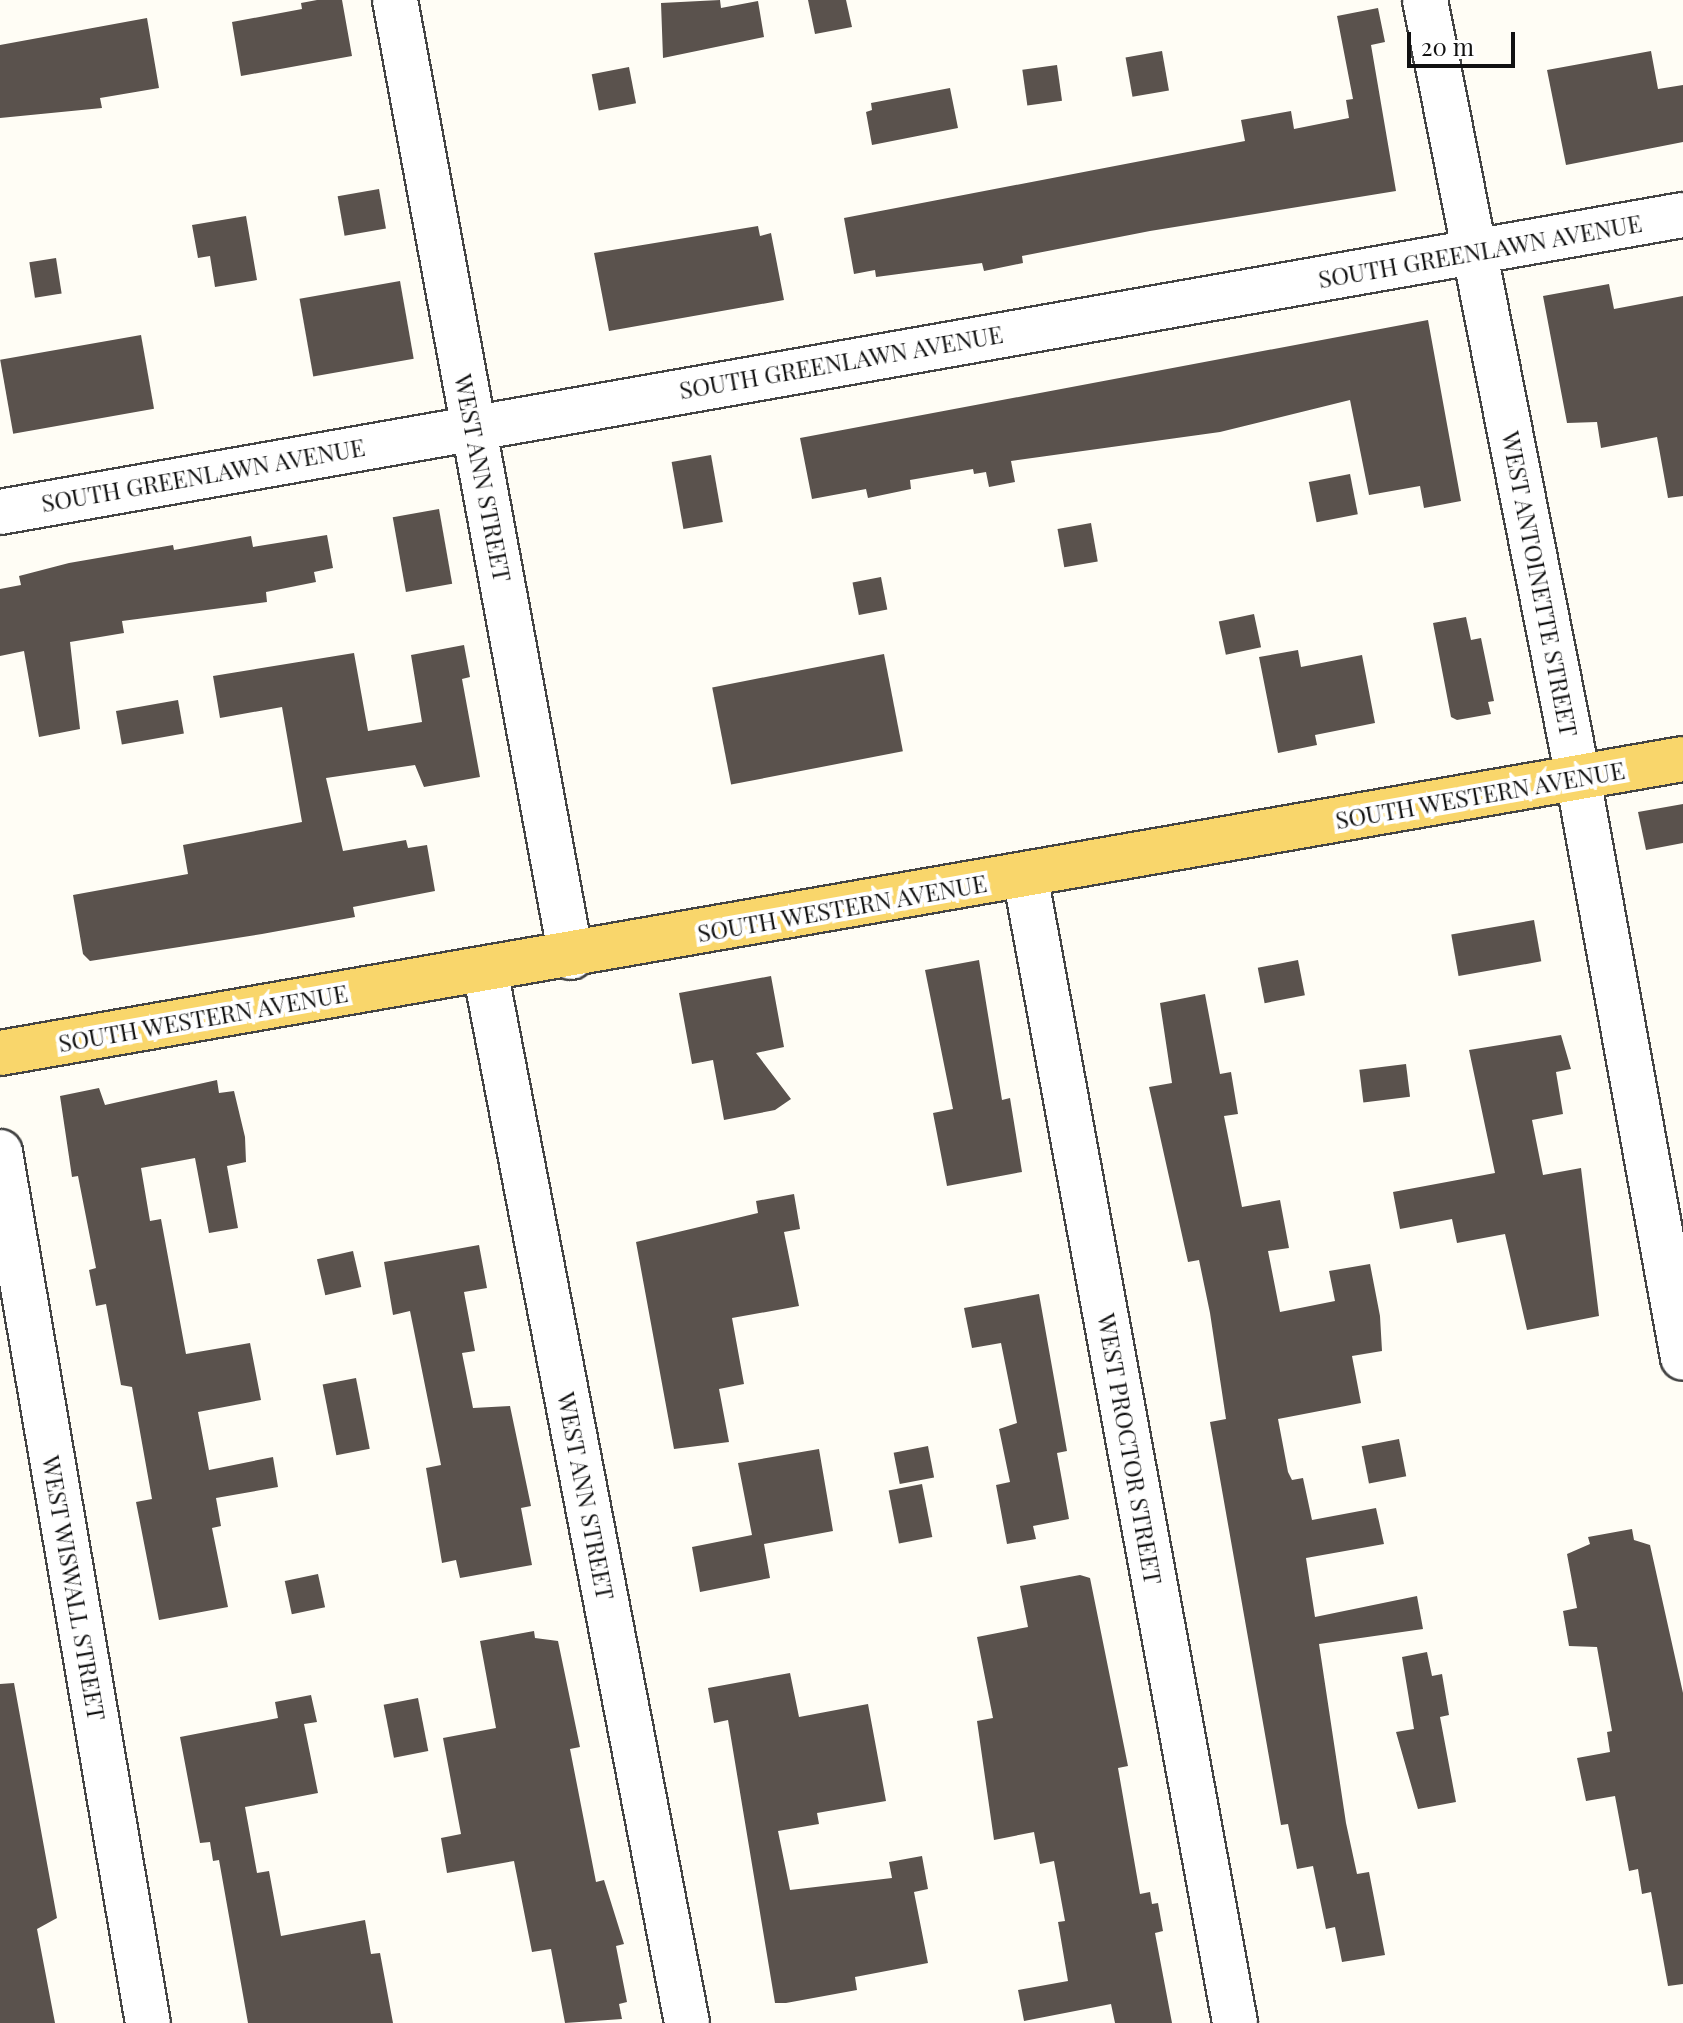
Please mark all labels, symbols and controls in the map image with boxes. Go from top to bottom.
scale bar [1411,16,1519,66]
text: 20 m [1421,30,1474,62]
street label: SOUTH GREENLAWN AVENUE [1316,208,1644,294]
street label: SOUTH GREENLAWN AVENUE [677,319,1005,405]
street label: WEST ANN STREET [449,371,517,585]
street label: WEST ANTOINETTE STREET [1496,428,1584,740]
street label: SOUTH GREENLAWN AVENUE [39,432,367,518]
street label: SOUTH WESTERN AVENUE [1332,755,1628,835]
street label: SOUTH WESTERN AVENUE [694,868,990,948]
street label: SOUTH WESTERN AVENUE [55,978,351,1058]
street label: WEST PROCTOR STREET [1092,1311,1168,1587]
street label: WEST ANN STREET [552,1389,620,1603]
street label: WEST WISWALL STREET [36,1453,112,1723]

